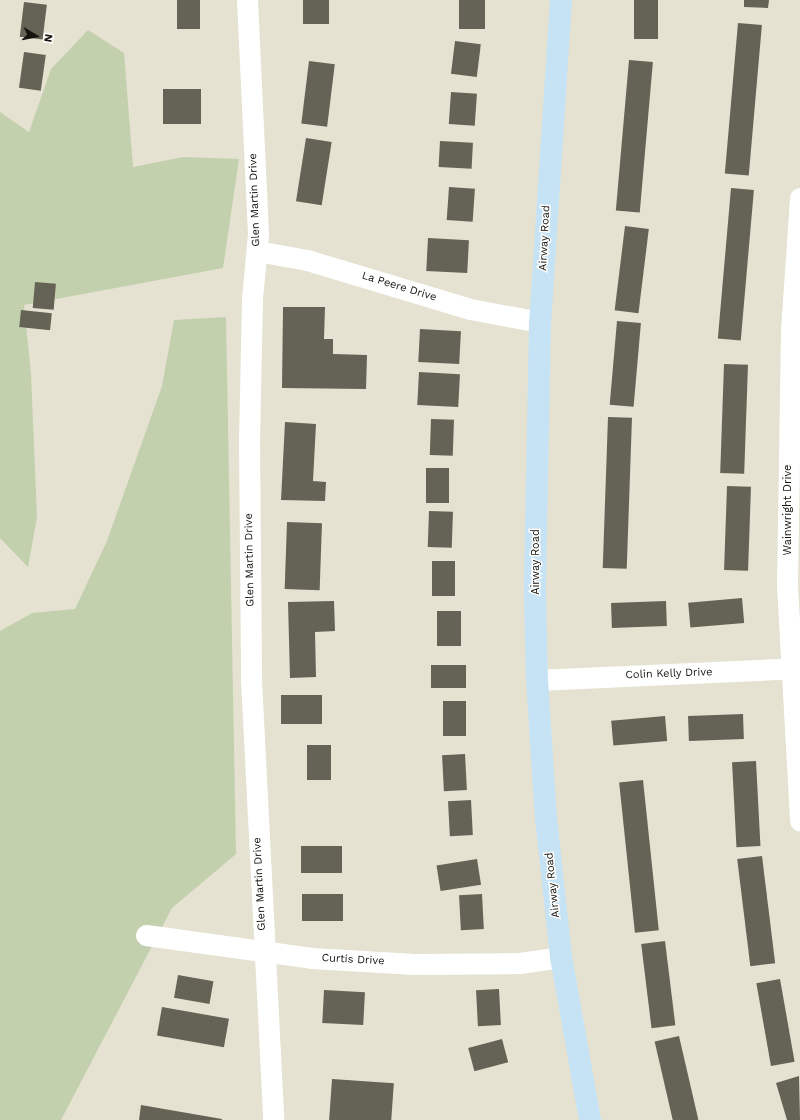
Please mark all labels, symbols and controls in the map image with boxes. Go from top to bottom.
north arrow [16,16,56,56]
text: N [41,33,55,43]
street label: Glen Martin Drive [247,153,263,247]
street label: Airway Road [537,205,553,271]
street label: La Peere Drive [360,269,438,305]
street label: Wainwright Drive [781,465,795,555]
street label: Glen Martin Drive [243,513,257,607]
street label: Airway Road [529,529,543,595]
street label: Colin Kelly Drive [625,666,713,682]
street label: Glen Martin Drive [251,837,269,931]
street label: Airway Road [543,852,563,918]
street label: Curtis Drive [321,952,385,968]

